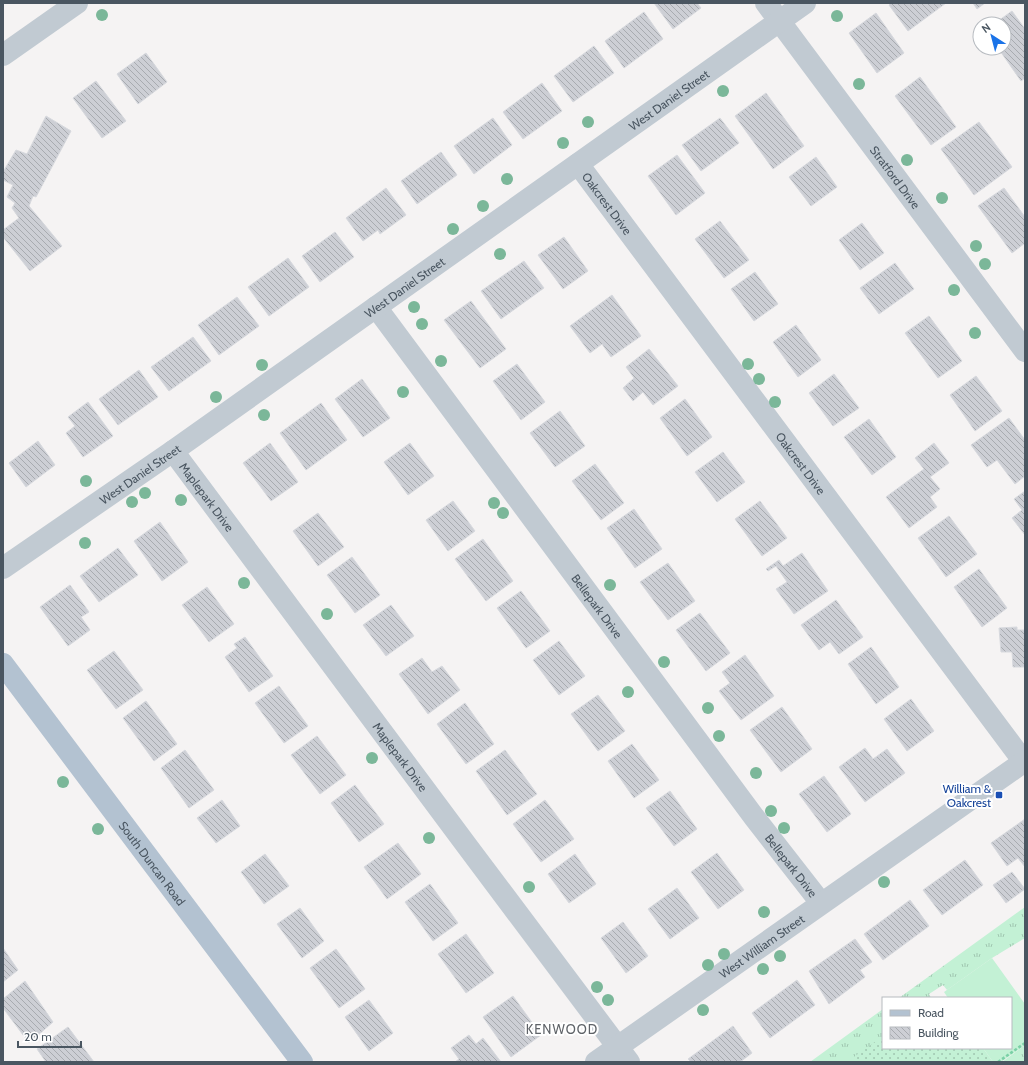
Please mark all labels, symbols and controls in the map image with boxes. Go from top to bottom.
north arrow [972,16,1012,56]
text: N [979,20,993,36]
street label: West Daniel Street [626,66,712,133]
street label: Stratford Drive [867,143,924,212]
street label: Oakcrest Drive [579,169,635,237]
street label: West Daniel Street [361,253,447,321]
street label: Oakcrest Drive [773,429,829,497]
street label: West Daniel Street [96,441,183,507]
street label: Maplepark Drive [176,459,238,534]
street label: Bellepark Drive [569,571,626,641]
street label: Maplepark Drive [370,719,431,794]
place label: William & Oakcrest [943,781,992,810]
marker: William & Oakcrest [994,790,1004,800]
street label: South Duncan Road [116,818,189,908]
street label: Bellepark Drive [762,831,821,900]
street label: West William Street [716,911,807,981]
legend [882,997,1012,1049]
text: Road [918,1005,944,1020]
district label: KENWOOD [526,1021,598,1037]
scale bar [18,1023,81,1049]
text: Building [918,1025,960,1040]
text: 20 m [24,1029,52,1044]

